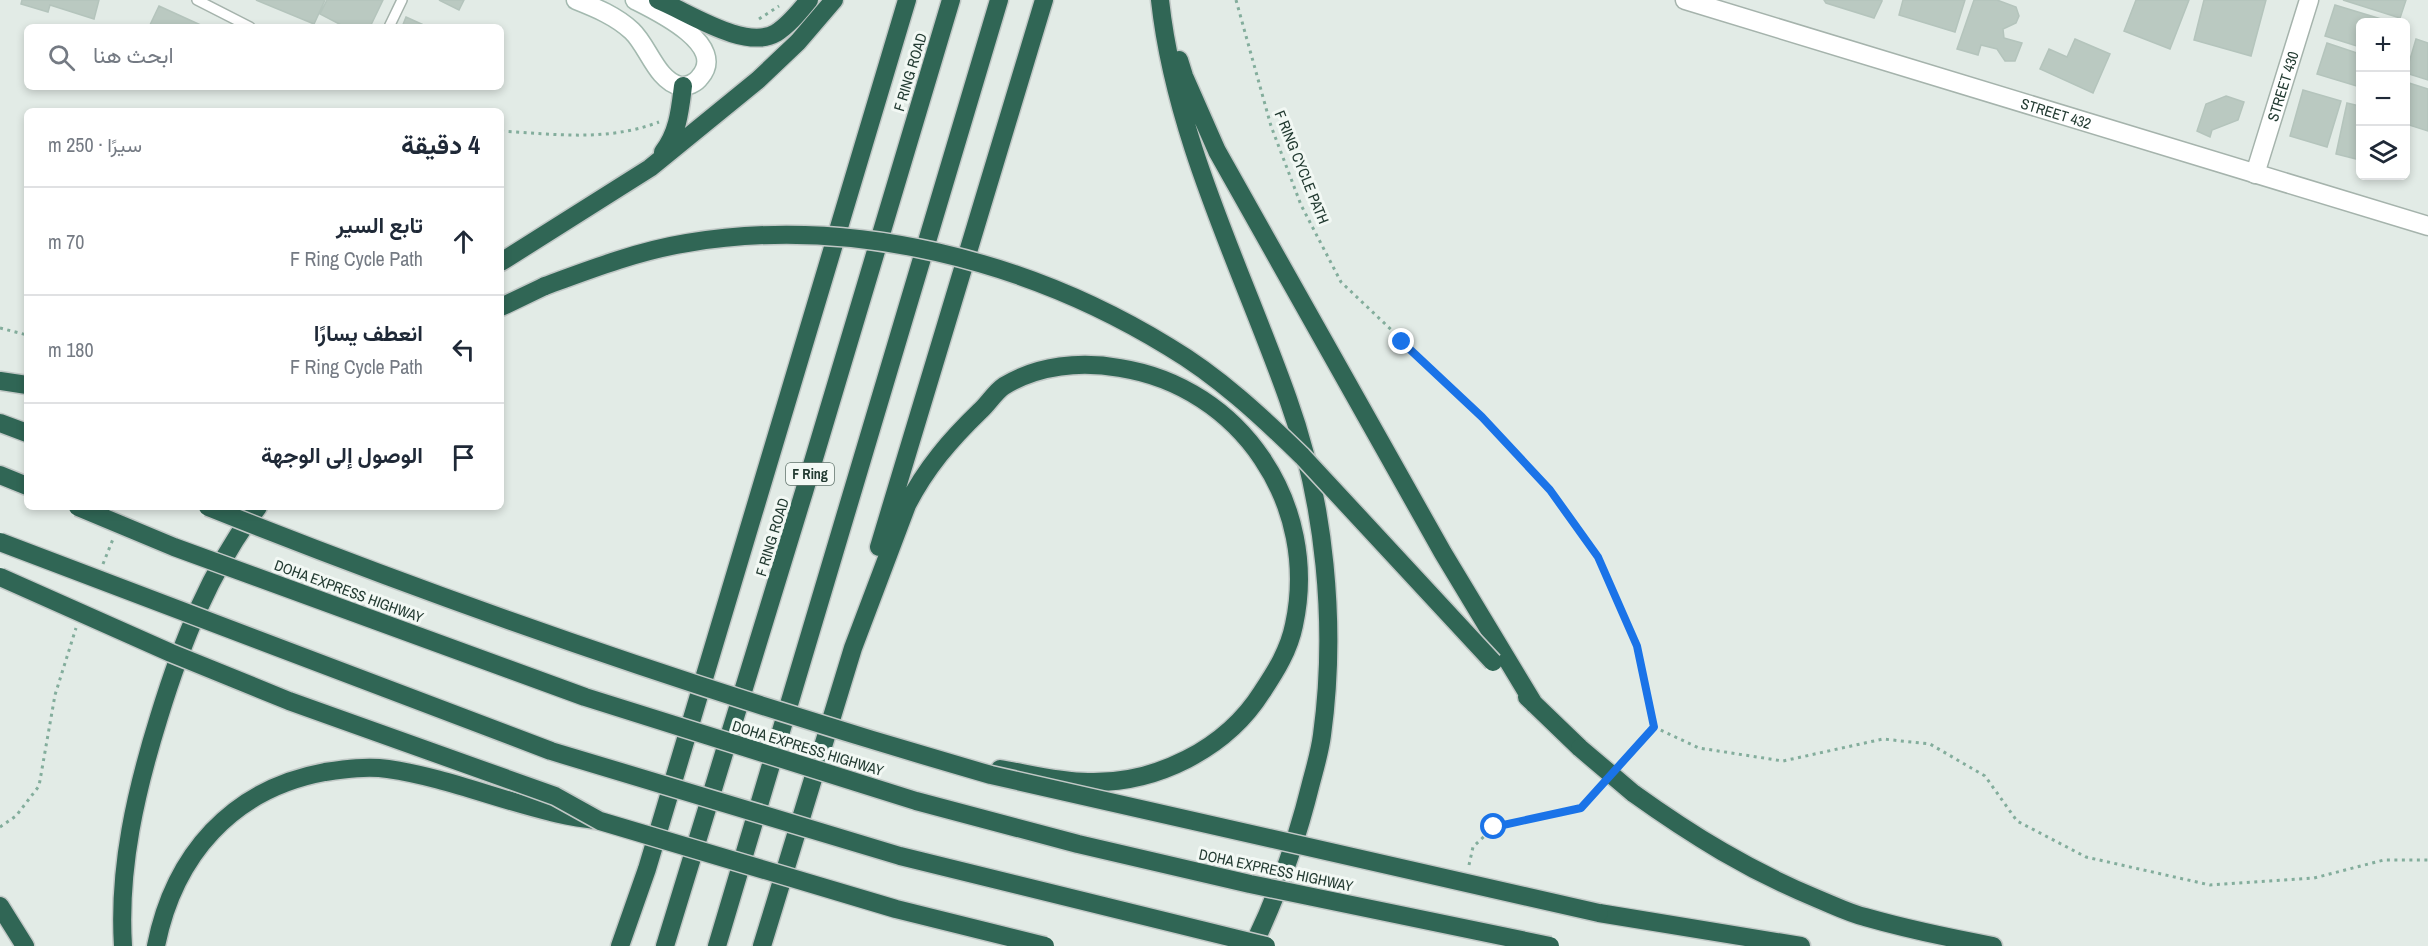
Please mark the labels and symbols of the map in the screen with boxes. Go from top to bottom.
street label: F RING ROAD [888,30,932,114]
street label: STREET 430 [2262,48,2303,124]
street label: STREET 432 [2019,92,2094,134]
street label: F RING CYCLE PATH [1270,107,1334,227]
route end [1388,328,1414,354]
road number: F Ring [786,463,834,485]
street label: F RING ROAD [750,495,794,579]
street label: DOHA EXPRESS HIGHWAY [272,554,427,628]
street label: DOHA EXPRESS HIGHWAY [730,715,887,781]
route start [1480,813,1506,839]
street label: DOHA EXPRESS HIGHWAY [1197,843,1356,897]

